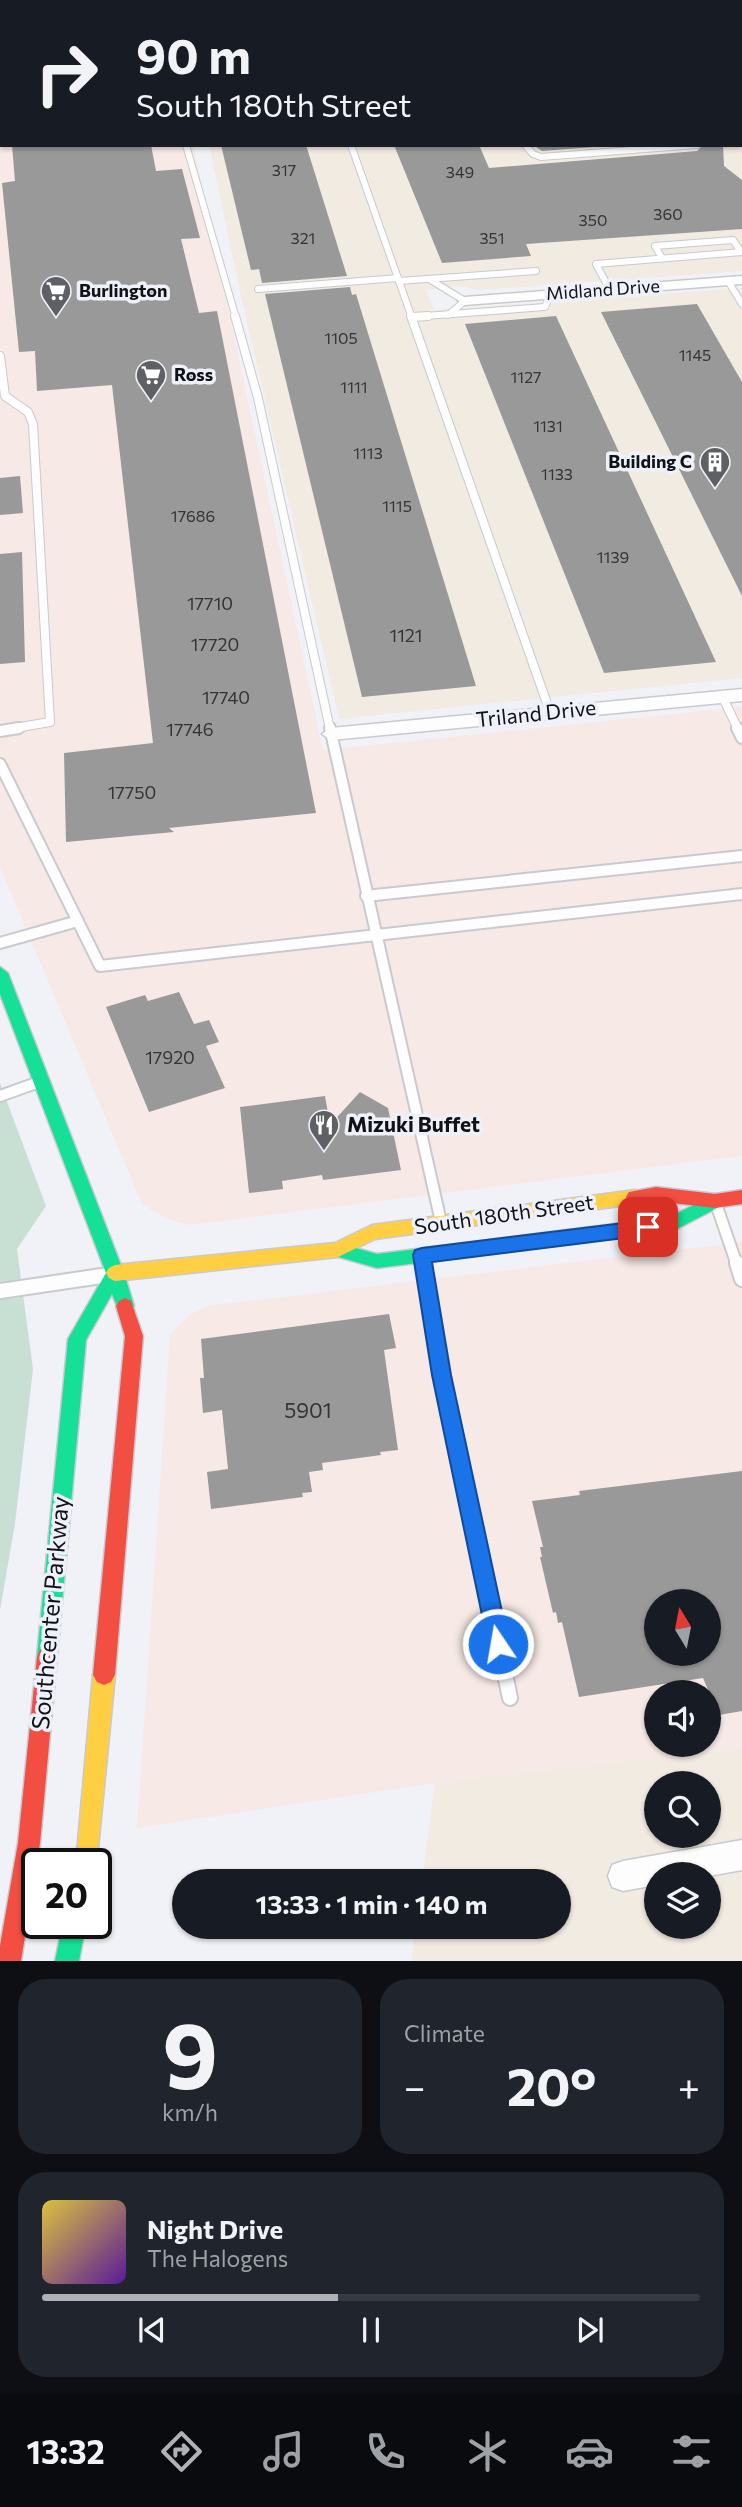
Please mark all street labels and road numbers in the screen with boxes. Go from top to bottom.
street label: Midland Drive [545,274,661,304]
street label: Triland Drive [475,694,597,731]
street label: South 180th Street [413,1189,595,1238]
street label: Southcenter Parkway [25,1495,74,1731]

